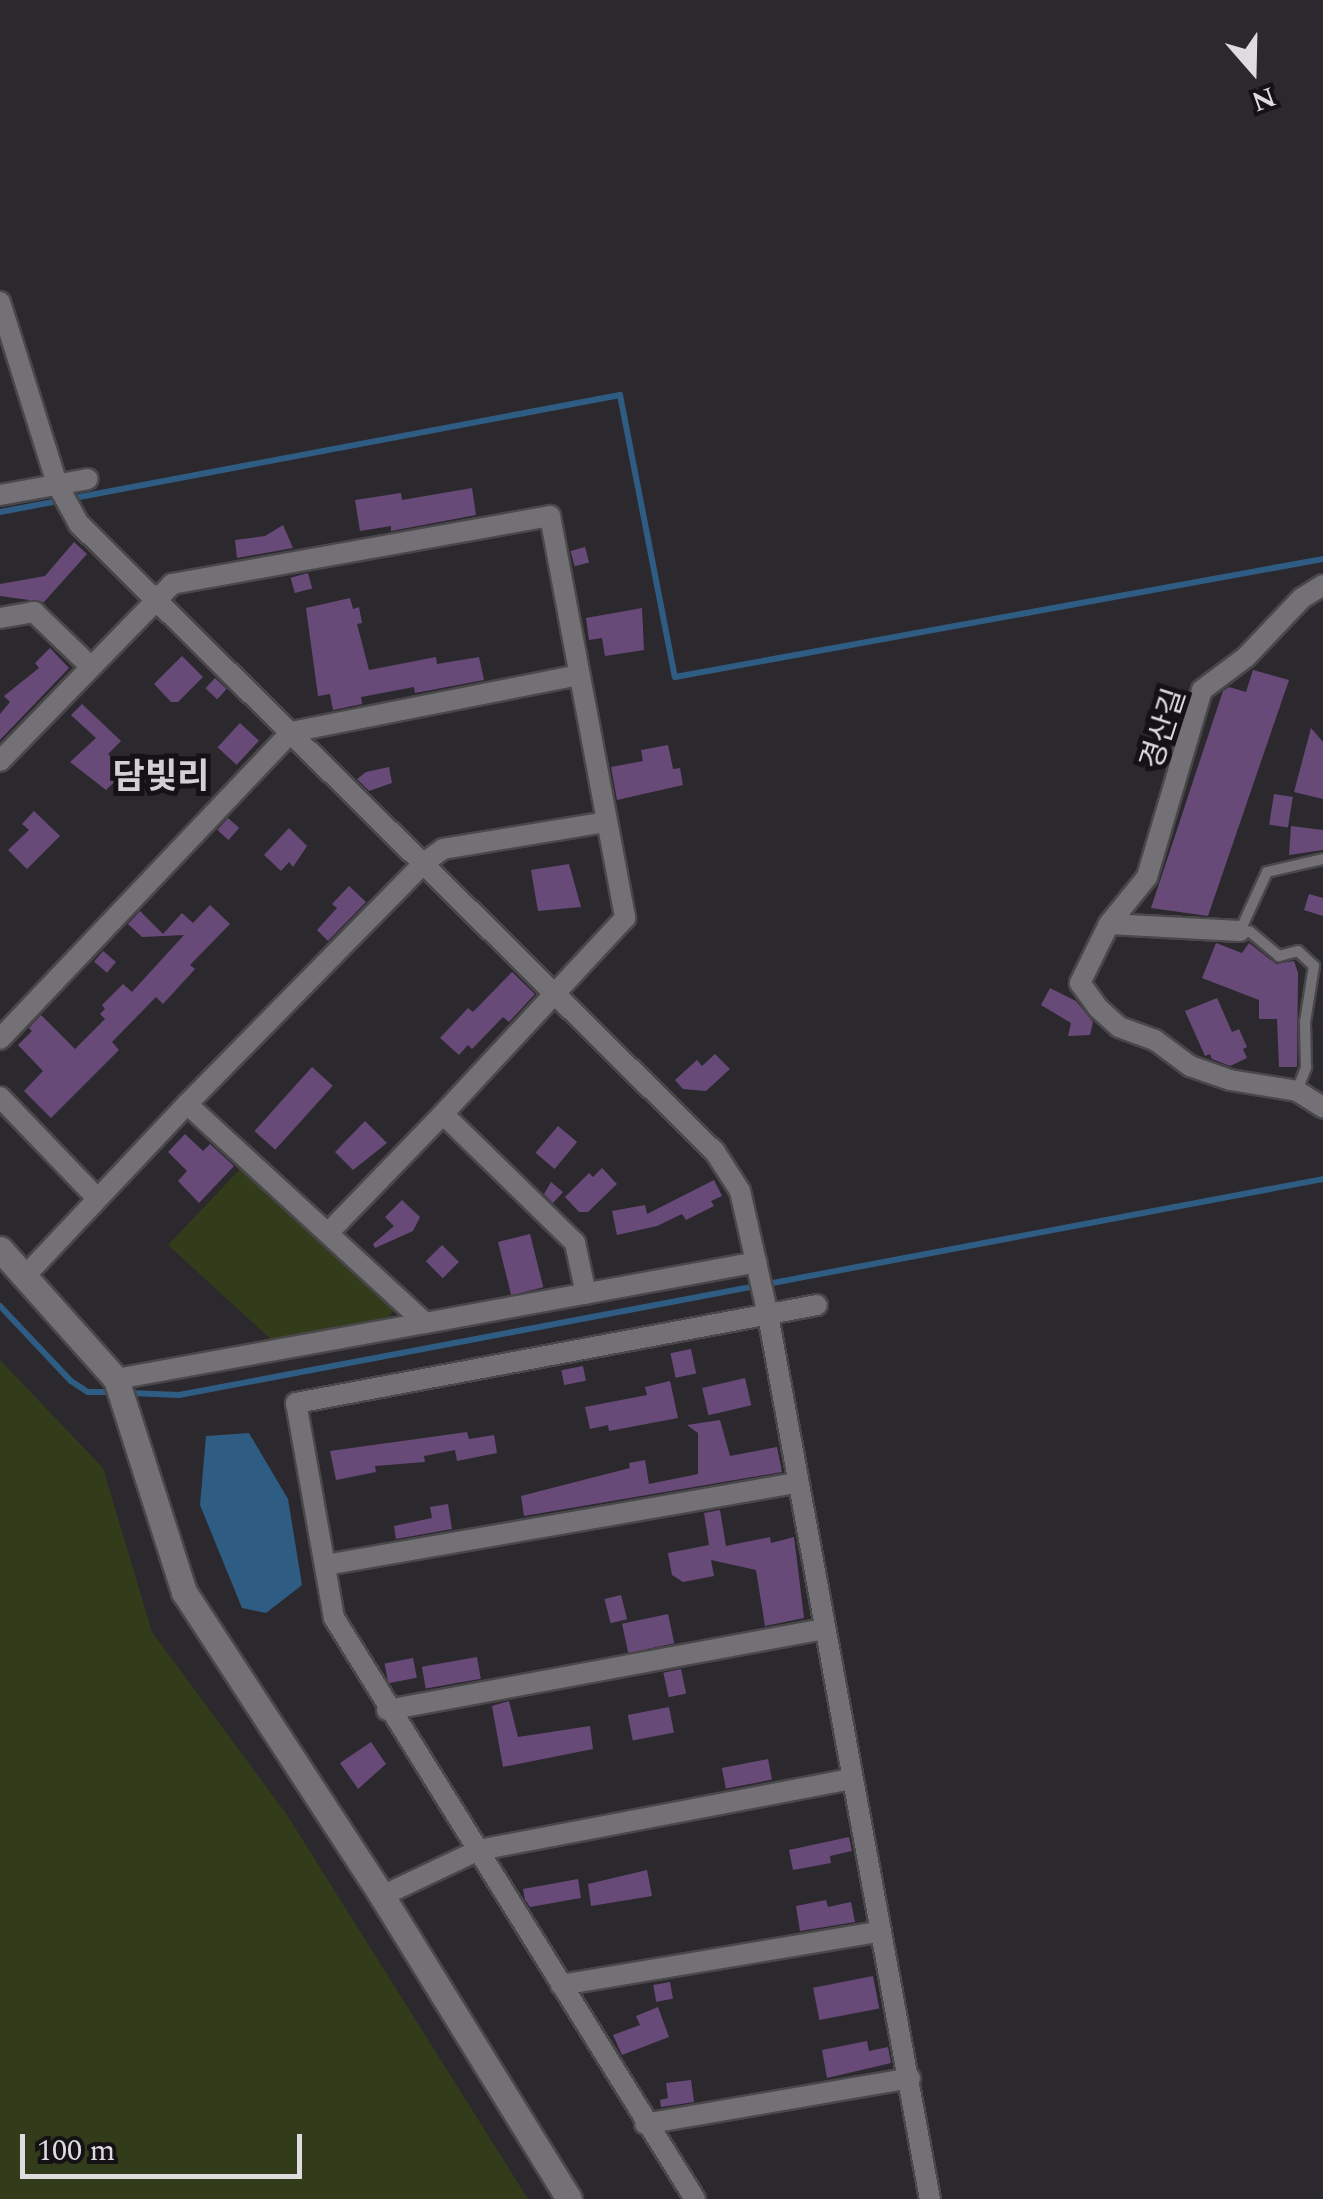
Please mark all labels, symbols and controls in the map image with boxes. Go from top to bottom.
north arrow [1203,20,1303,120]
text: N [1245,75,1282,123]
street label: 경산길 [1134,684,1194,774]
district label: 담빛리 [113,757,209,799]
scale bar [25,2114,308,2176]
text: 100 m [37,2128,115,2174]

